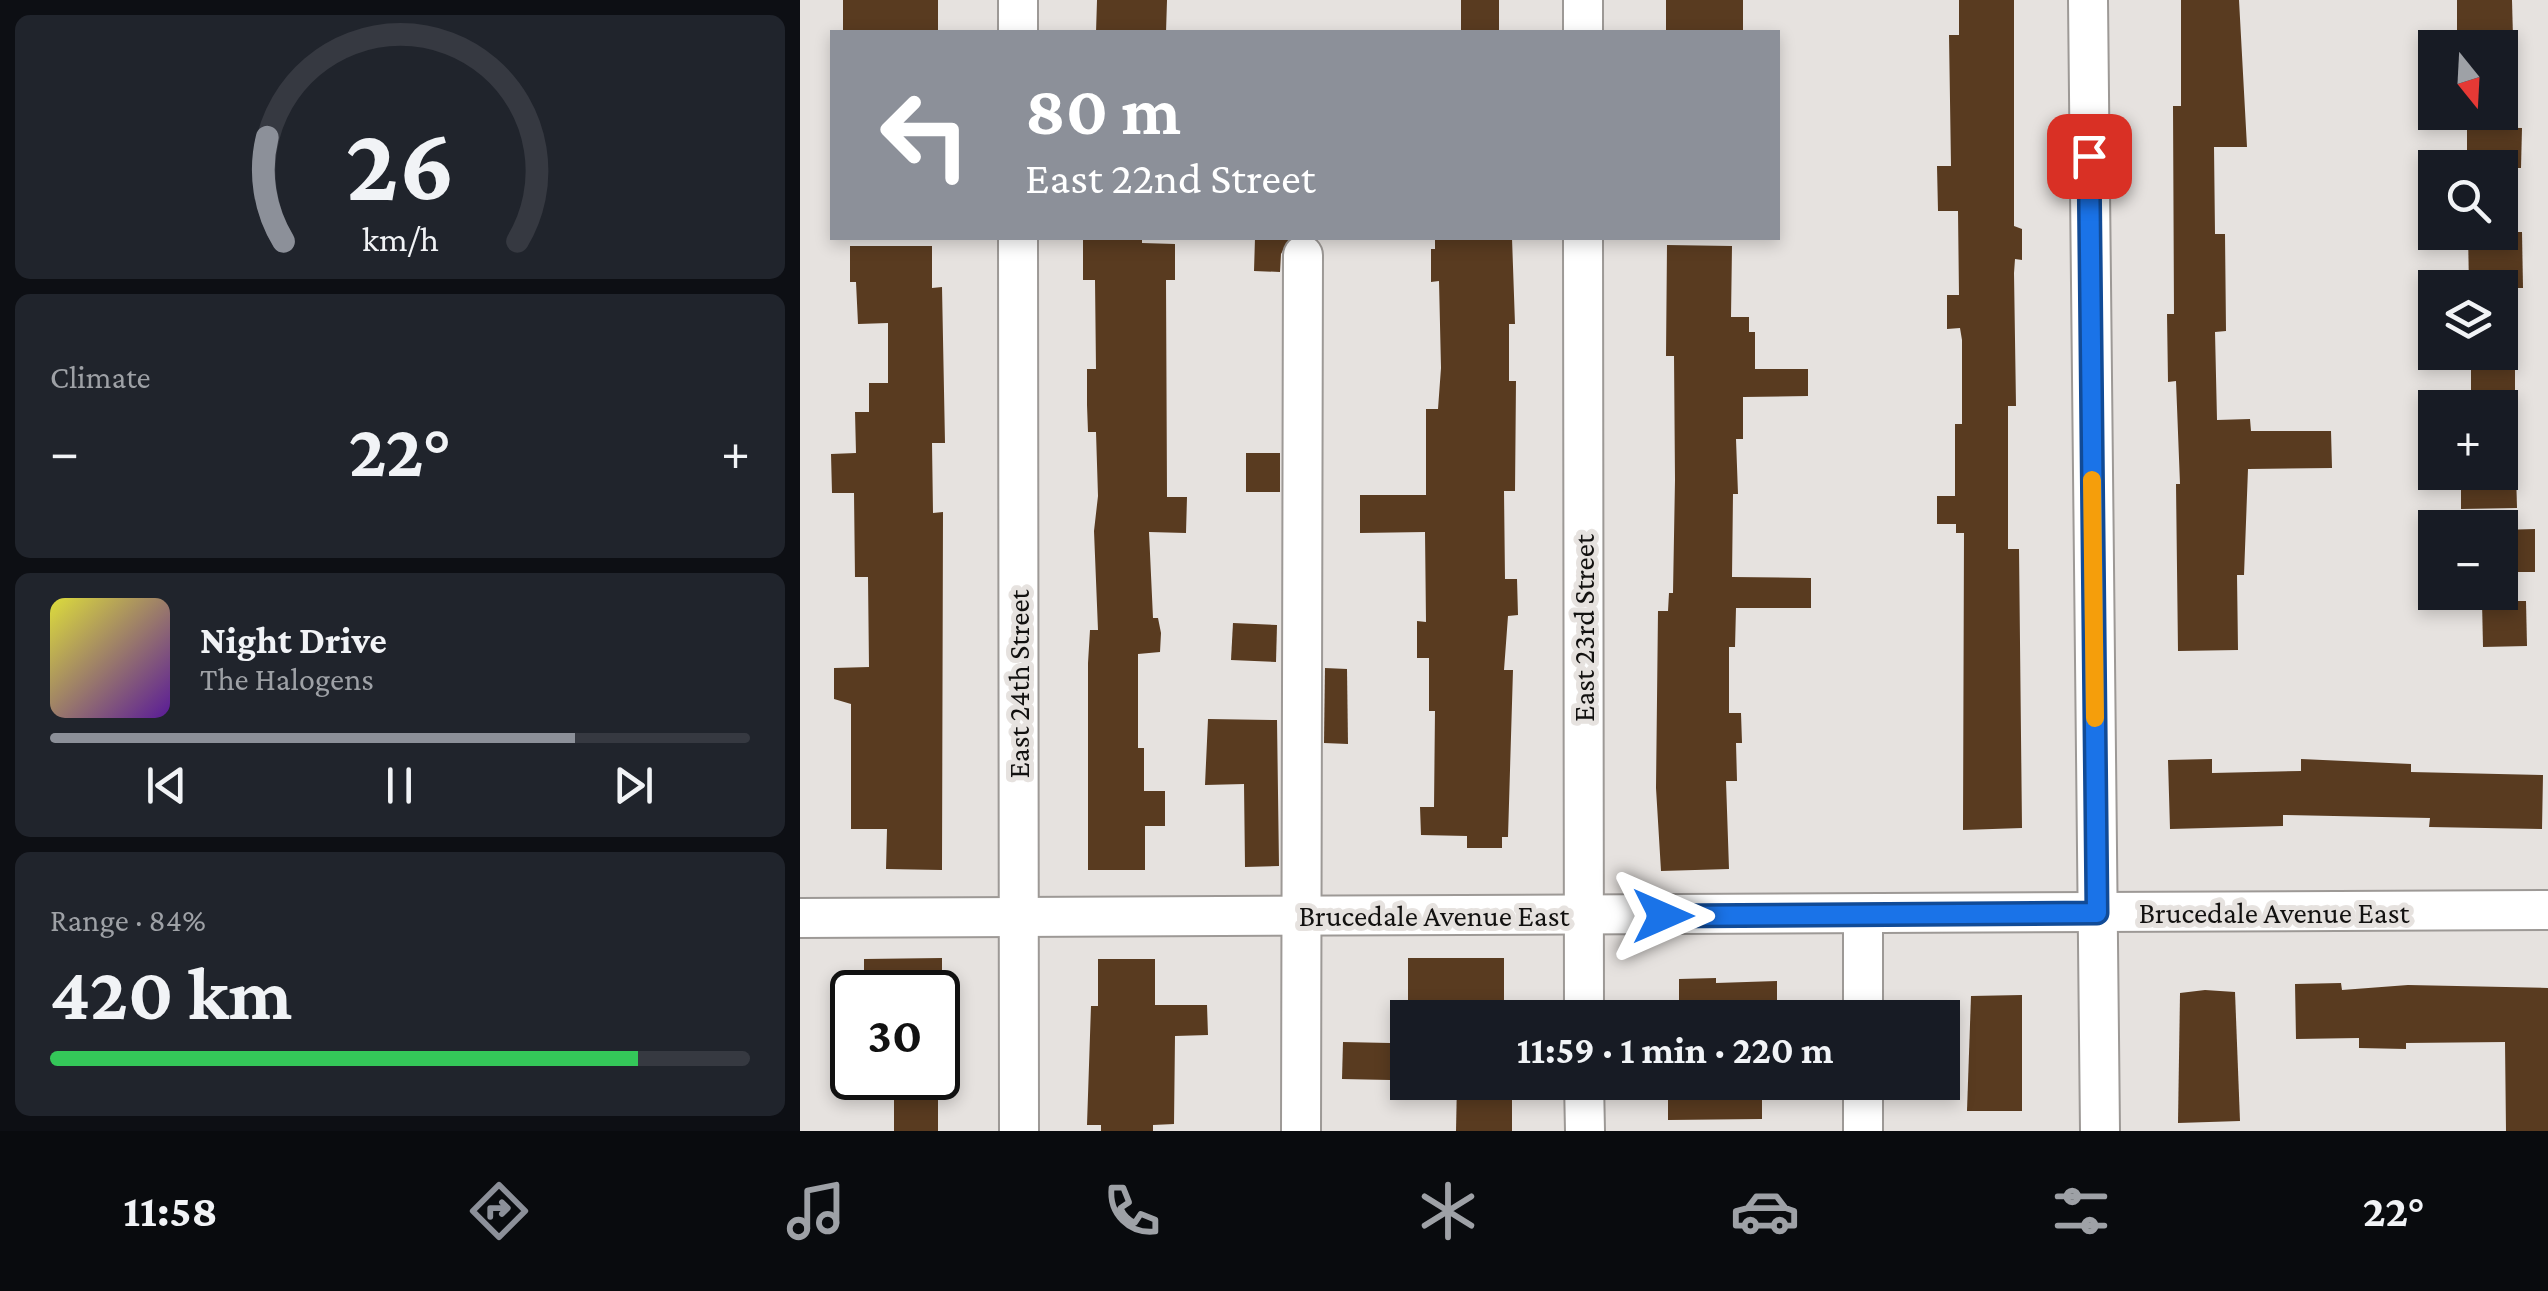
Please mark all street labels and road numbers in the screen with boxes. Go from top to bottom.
street label: East 23rd Street [1567,533,1600,722]
street label: East 24th Street [1002,588,1035,779]
street label: Brucedale Avenue East [2139,896,2410,929]
street label: Brucedale Avenue East [1299,899,1570,932]

